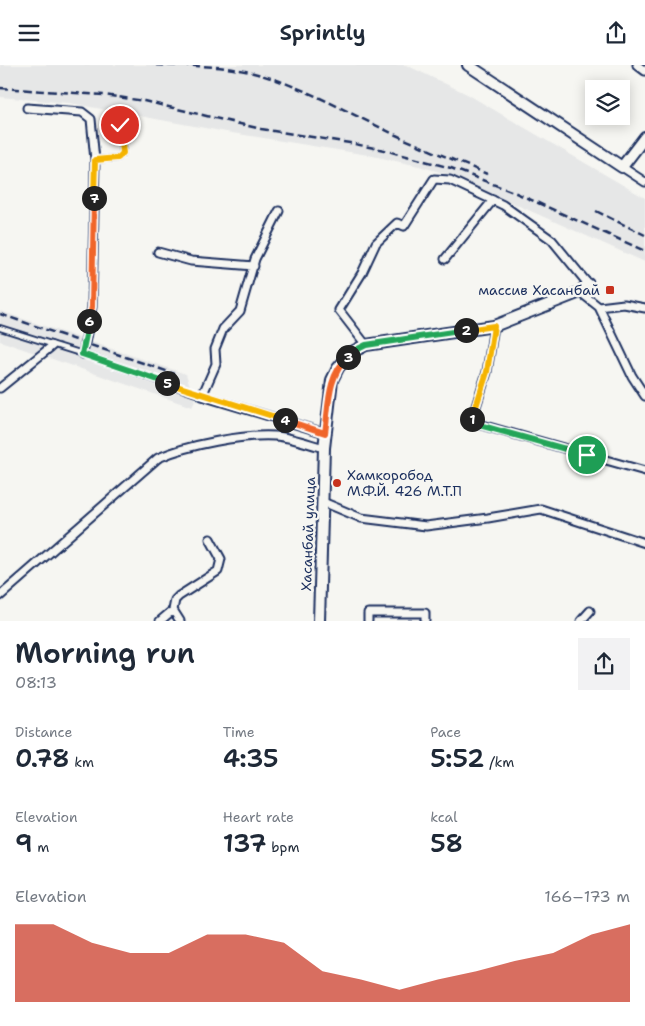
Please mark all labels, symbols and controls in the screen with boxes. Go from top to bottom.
text: Sprintly [279,18,366,47]
icon: menu [15,19,43,47]
icon: share [602,19,630,47]
map controls [585,80,630,125]
button: layers [585,80,630,125]
pin [99,104,141,146]
icon: check [106,111,134,139]
pin: 7 [82,185,106,211]
text: 7 [90,189,99,207]
place label: массив Хасанбай [478,281,600,299]
marker: массив Хасанбай [604,284,616,296]
pin: 6 [76,309,102,333]
text: 6 [85,312,94,330]
pin: 2 [454,317,478,343]
text: 2 [462,321,471,339]
pin: 3 [336,345,360,369]
text: 3 [344,348,353,366]
pin: 5 [154,371,180,395]
text: 5 [163,374,172,392]
pin: 4 [272,407,298,433]
pin: 1 [460,407,484,431]
text: 1 [469,410,476,428]
text: 4 [281,411,290,429]
pin [566,434,608,476]
icon: arrive [573,441,601,469]
place label: Хамкоробод М.Ф.Й. 426 М.Т.П [347,466,462,500]
street label: Хасанбай улица [297,476,319,592]
marker: Хамкоробод М.Ф.Й. 426 М.Т.П [331,477,343,489]
text: Morning run [15,634,195,672]
button: share [578,638,630,690]
text: 08:13 [15,672,57,693]
text: Distance [15,723,72,741]
text: Time [223,723,255,741]
text: Pace [430,723,461,741]
text: 0.78 [15,741,69,775]
text: 4:35 [223,741,279,775]
text: 5:52 [430,741,485,775]
text: km [69,753,94,771]
text: /km [485,753,514,771]
text: Elevation [15,808,78,826]
text: Heart rate [223,808,294,826]
text: kcal [430,808,458,826]
text: 9 [15,826,33,860]
text: 137 [223,826,267,860]
text: 58 [430,826,463,860]
text: m [33,838,49,856]
text: bpm [267,838,300,856]
text: Elevation [15,886,87,907]
text: 166–173 m [544,886,630,907]

